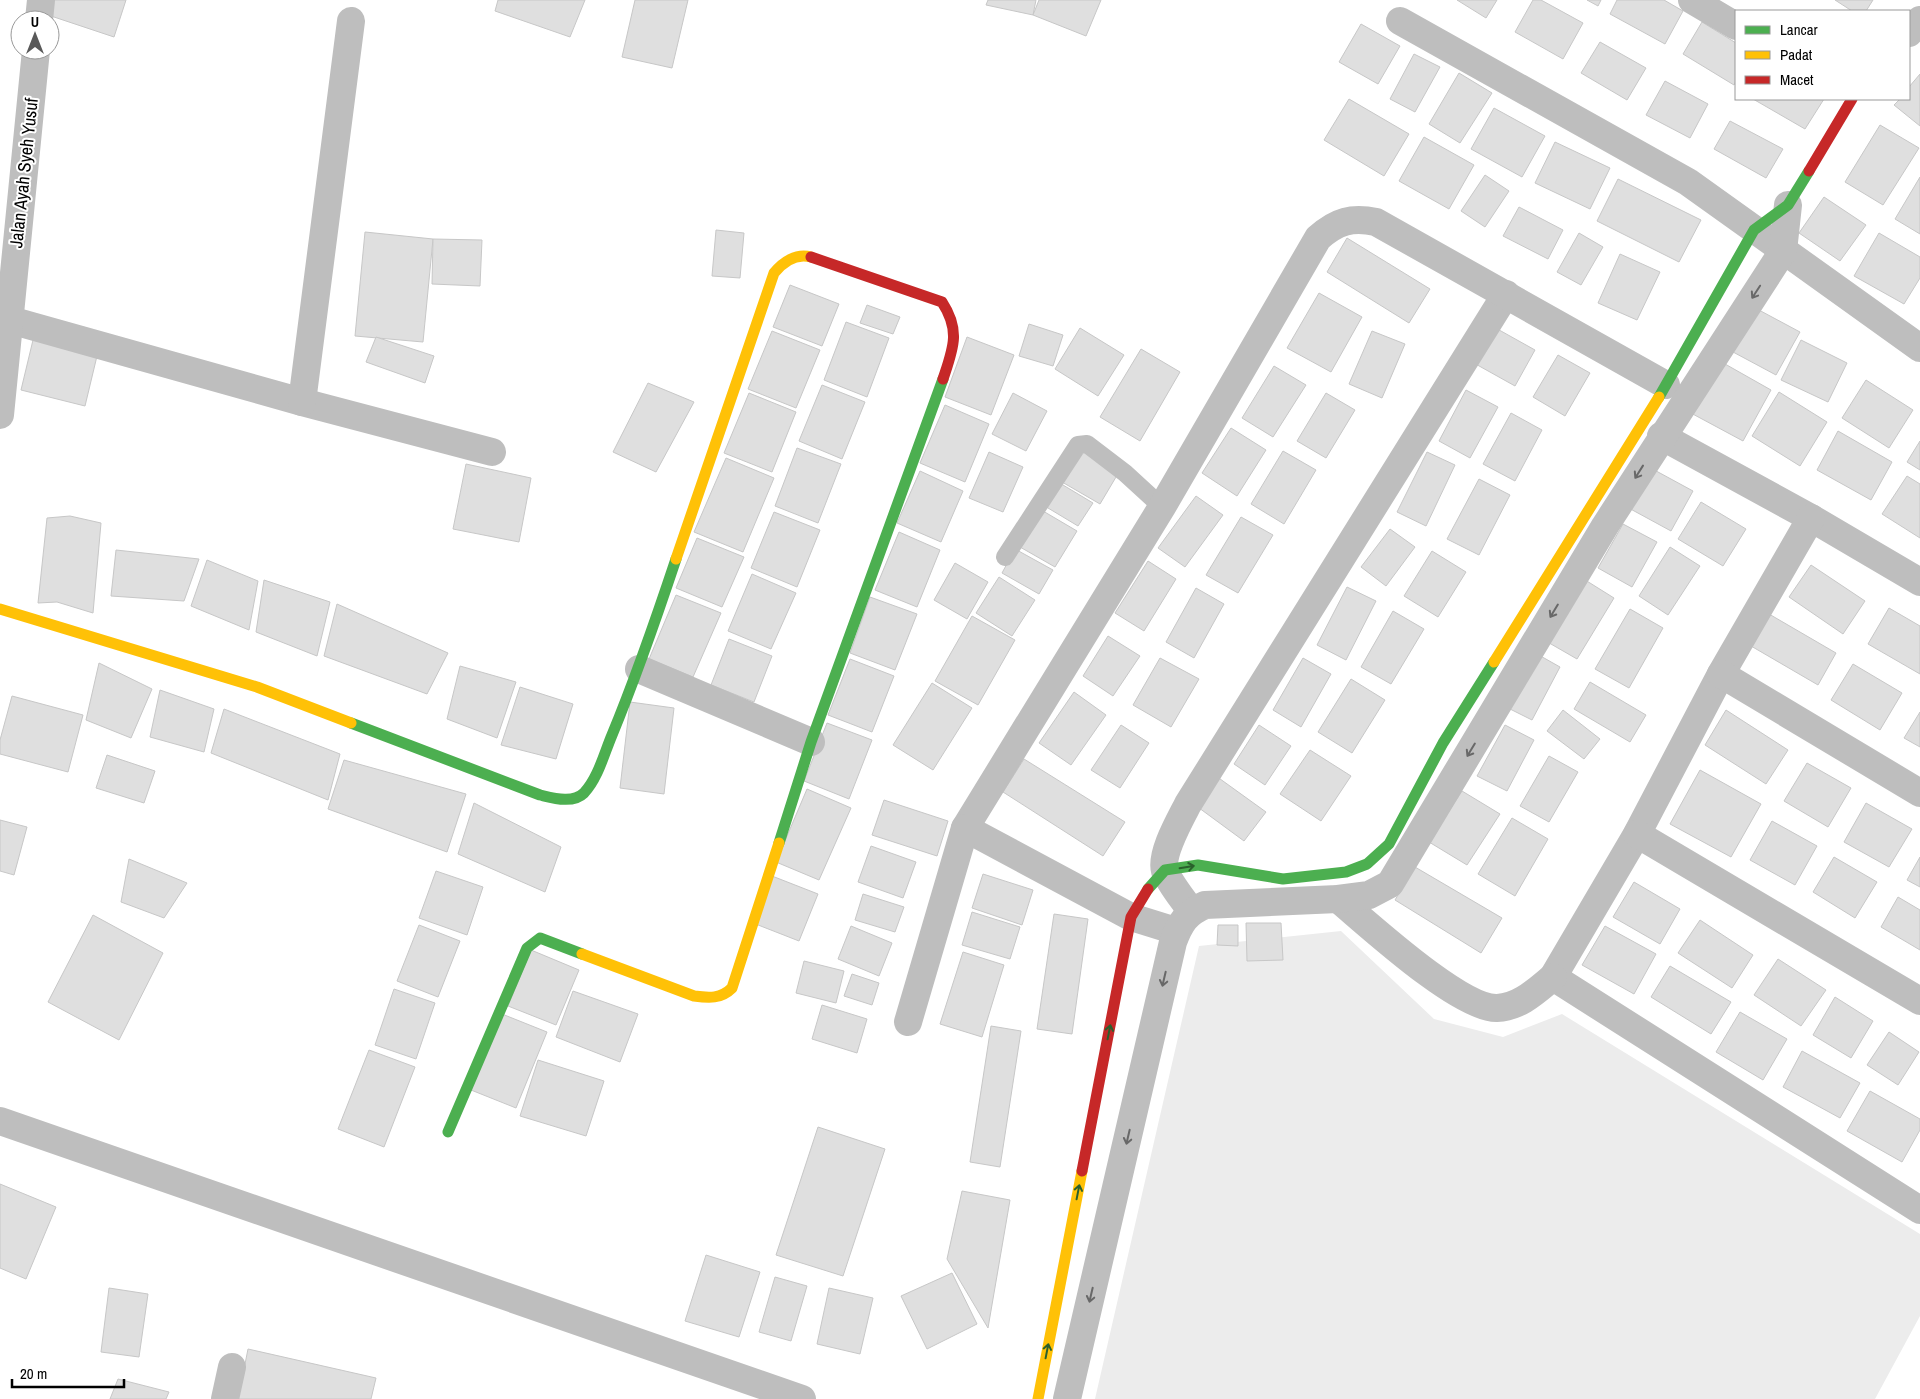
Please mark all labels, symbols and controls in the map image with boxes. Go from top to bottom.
north arrow [10,10,60,60]
legend [1735,10,1910,100]
text: U [31,13,39,31]
text: Lancar [1780,19,1818,40]
text: Padat [1780,44,1813,65]
text: Macet [1780,69,1814,90]
street label: Jalan Ayah Syeh Yusuf [3,96,44,249]
one-way arrow [1751,284,1761,298]
one-way arrow [1634,465,1644,479]
one-way arrow [1549,603,1559,617]
one-way arrow [1465,743,1476,757]
one-way arrow [1179,862,1195,872]
one-way arrow [1159,970,1168,986]
one-way arrow [1104,1024,1114,1040]
one-way arrow [1123,1128,1132,1144]
one-way arrow [1073,1184,1083,1200]
one-way arrow [1086,1287,1095,1303]
one-way arrow [1043,1344,1052,1360]
scale bar [12,1356,125,1388]
text: 20 m [20,1363,47,1384]

